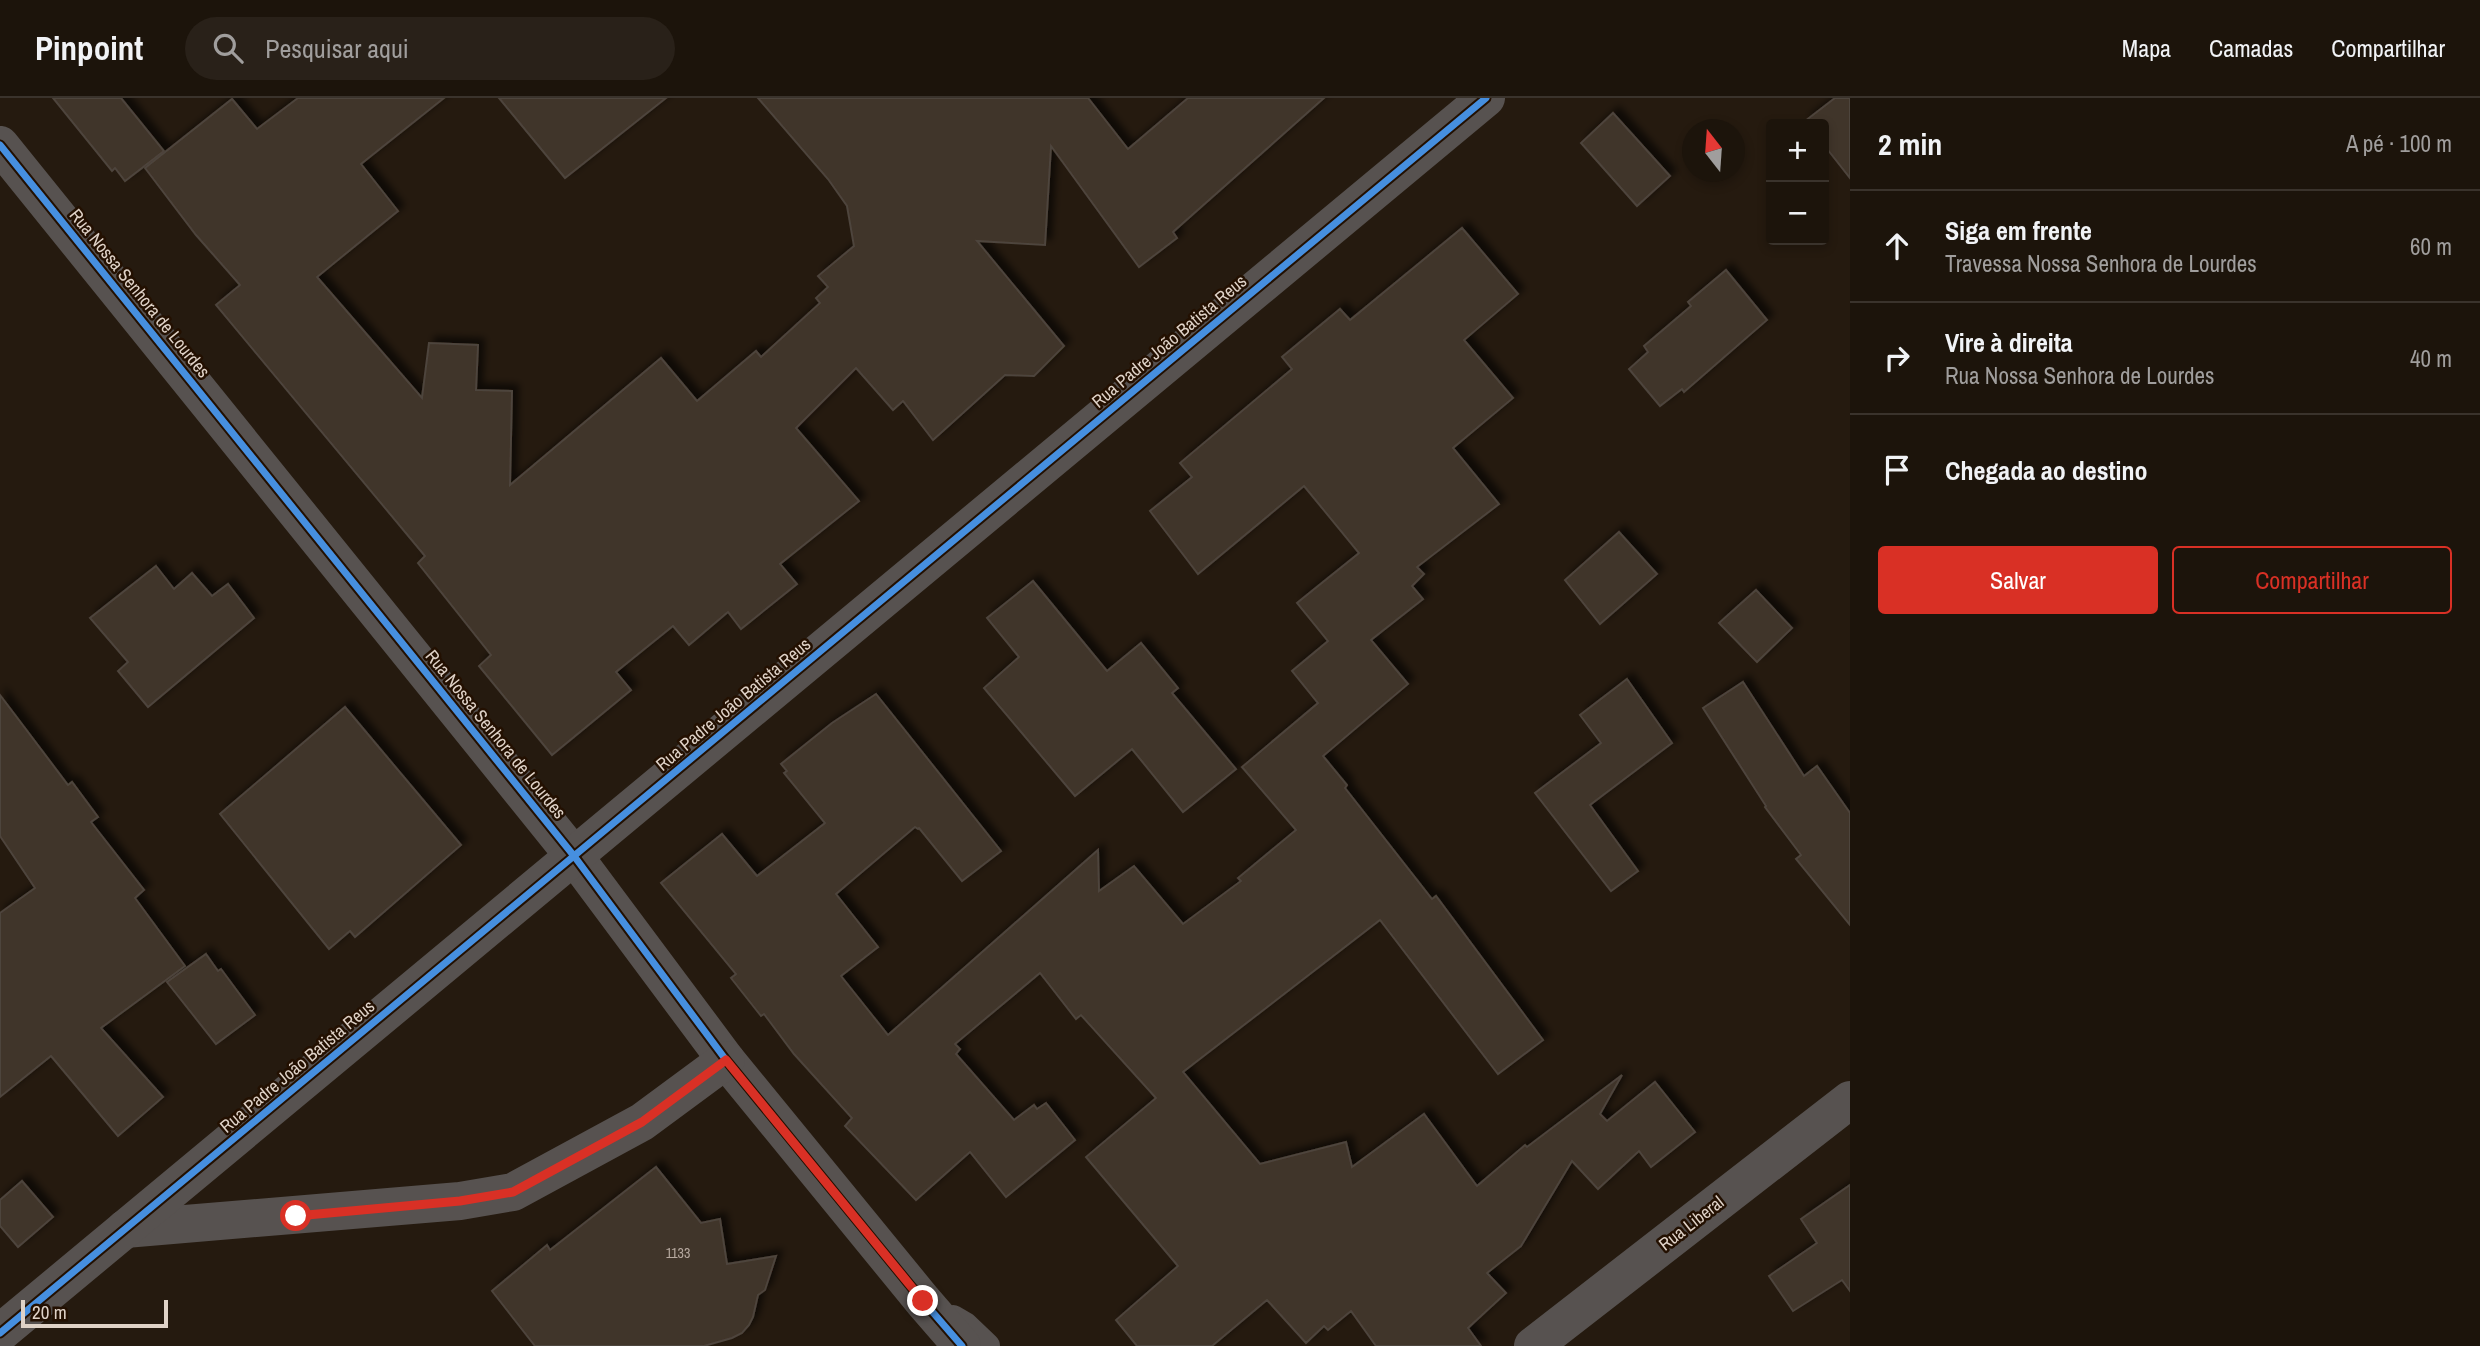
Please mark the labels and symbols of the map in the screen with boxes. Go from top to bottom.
north arrow [1682,119,1745,182]
street label: Rua Nossa Senhora de Lourdes [64,203,216,383]
street label: Rua Padre João Batista Reus [1086,269,1252,413]
street label: Rua Padre João Batista Reus [650,632,816,776]
street label: Rua Nossa Senhora de Lourdes [420,644,572,824]
street label: Rua Padre João Batista Reus [214,994,380,1138]
street label: Rua Liberal [1653,1190,1729,1256]
route start [280,1200,311,1231]
house number: 1133 [666,1244,690,1262]
route end [907,1285,938,1316]
scale bar [21,1297,168,1329]

